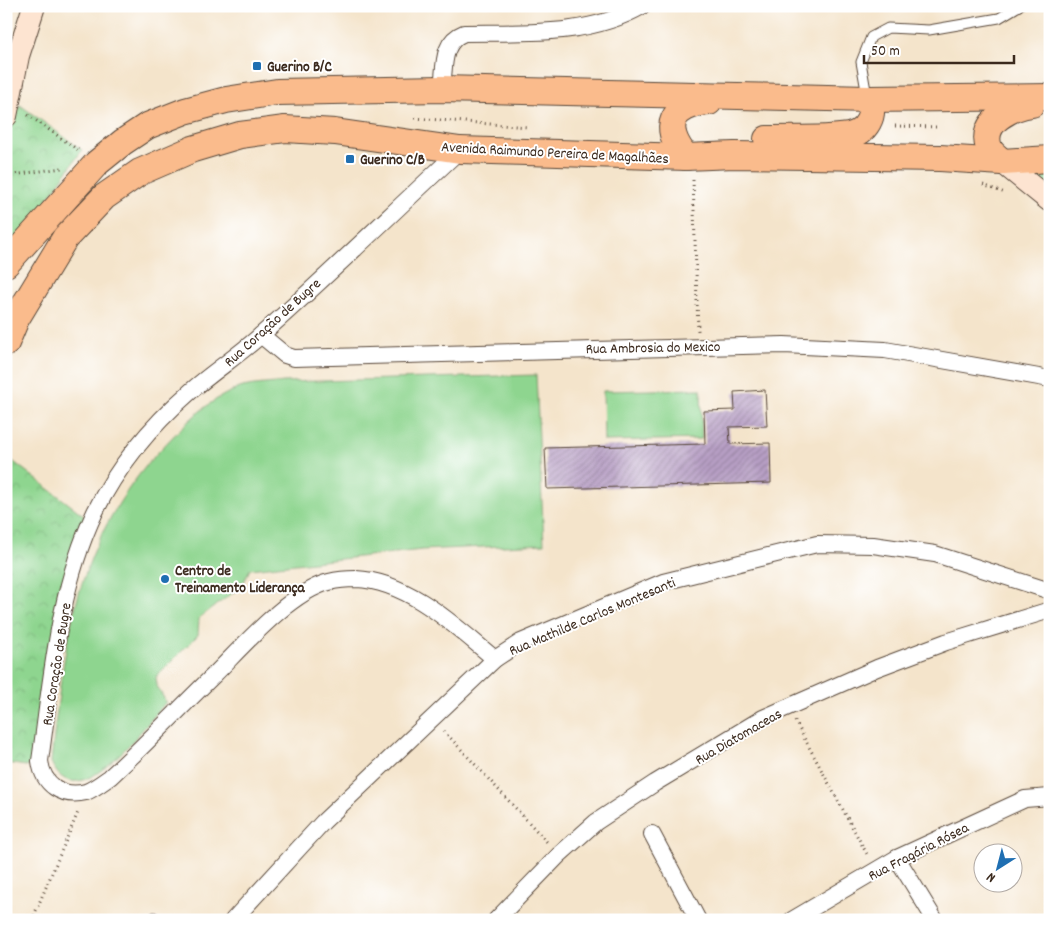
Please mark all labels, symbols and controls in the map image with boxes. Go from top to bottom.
scale bar [864,32,1014,64]
text: 50 m [871,41,900,63]
place label: Guerino B/C [267,57,332,79]
marker: Guerino B/C [251,60,263,72]
street label: Avenida Raimundo Pereira de Magalhães [441,137,669,171]
place label: Guerino C/B [360,150,425,172]
marker: Guerino C/B [344,153,356,165]
street label: Rua Coração de Bugre [220,274,327,373]
street label: Rua Ambrosia do Mexico [586,337,721,361]
place label: Centro de Treinamento Liderança [175,561,305,600]
marker: Centro de Treinamento Liderança [159,573,171,585]
street label: Rua Mathilde Carlos Montesanti [506,573,680,663]
street label: Rua Coração de Bugre [37,601,79,727]
street label: Rua Diatomaceas [691,704,787,772]
street label: Rua Fragária Rósea [865,818,974,888]
north arrow [974,844,1024,894]
text: N [983,867,1000,887]

